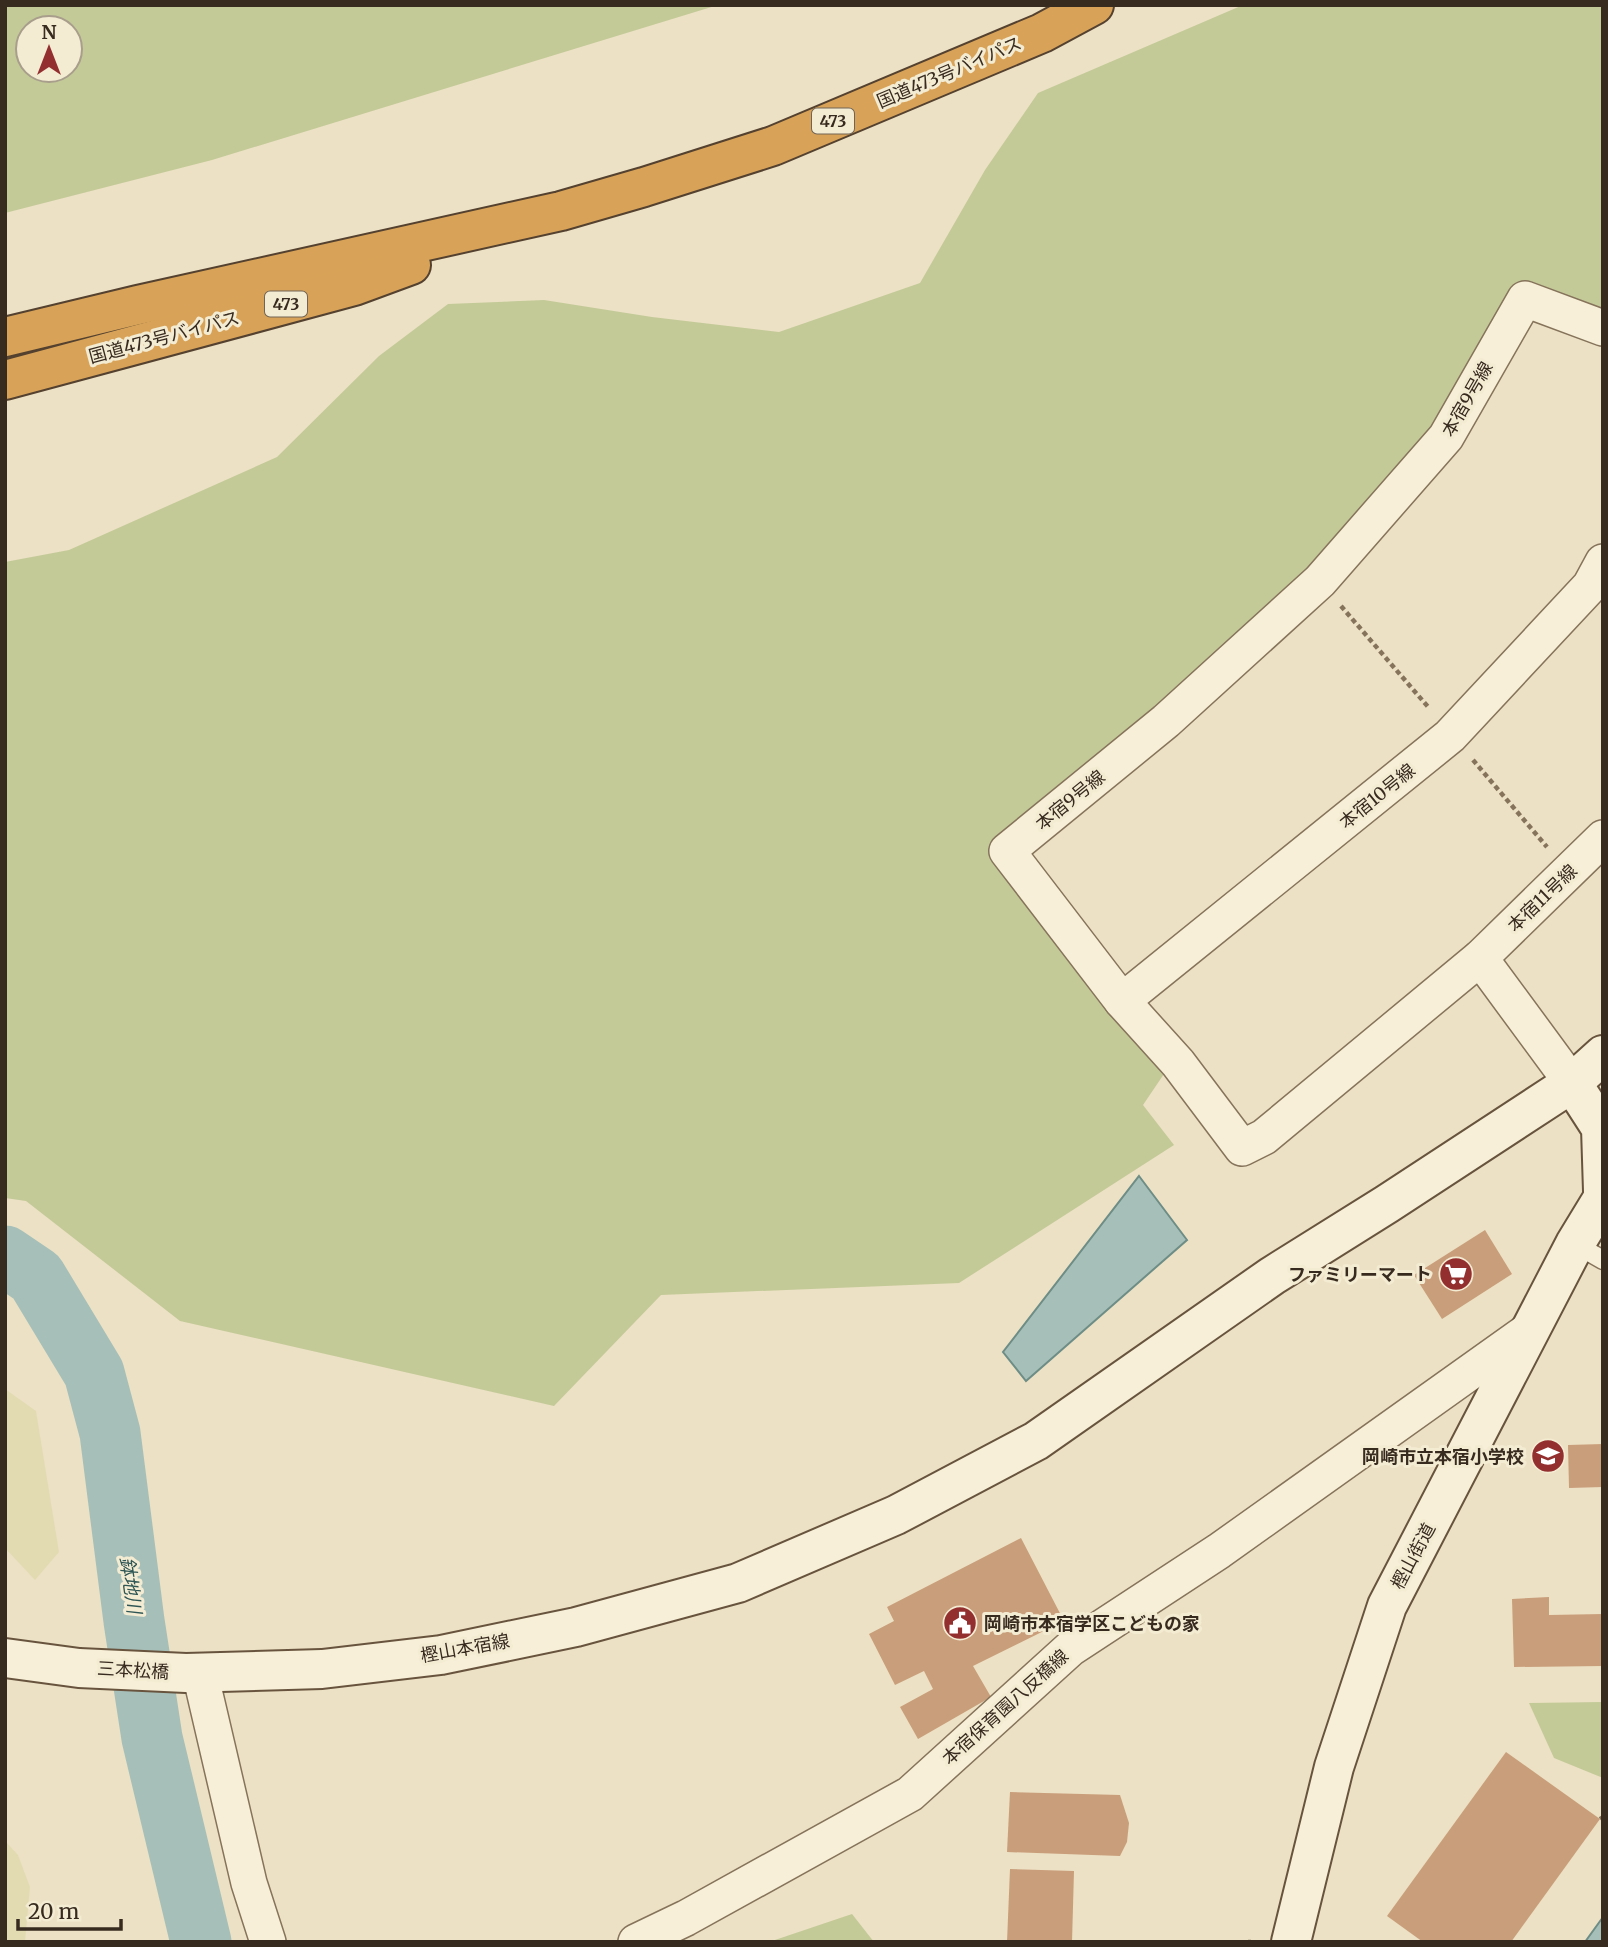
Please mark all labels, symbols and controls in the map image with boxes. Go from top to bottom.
north arrow [14,14,84,84]
text: N [41,20,57,44]
street label: 国道473号バイパス [873,31,1025,113]
road number: 473 [812,108,854,134]
road number: 473 [265,292,307,316]
street label: 国道473号バイパス [86,306,242,368]
street label: 本宿9号線 [1436,357,1498,441]
street label: 本宿10号線 [1334,758,1420,834]
street label: 本宿9号線 [1031,765,1109,835]
street label: 本宿11号線 [1502,859,1582,937]
supermarket icon: ファミリーマート [1437,1255,1475,1293]
place label: ファミリーマート [1288,1263,1432,1286]
school or university icon: 岡崎市立本宿小学校 [1529,1437,1567,1475]
place label: 岡崎市立本宿小学校 [1362,1445,1524,1468]
street label: 樫山街道 [1386,1519,1440,1593]
water label: 鉢地川 [115,1555,147,1617]
public building icon: 岡崎市本宿学区こどもの家 [941,1604,979,1642]
place label: 岡崎市本宿学区こどもの家 [984,1612,1200,1635]
street label: 樫山本宿線 [419,1629,511,1667]
street label: 本宿保育園八反橋線 [937,1644,1073,1770]
street label: 三本松橋 [96,1657,170,1683]
scale bar [18,1888,121,1932]
text: 20 m [28,1898,80,1925]

